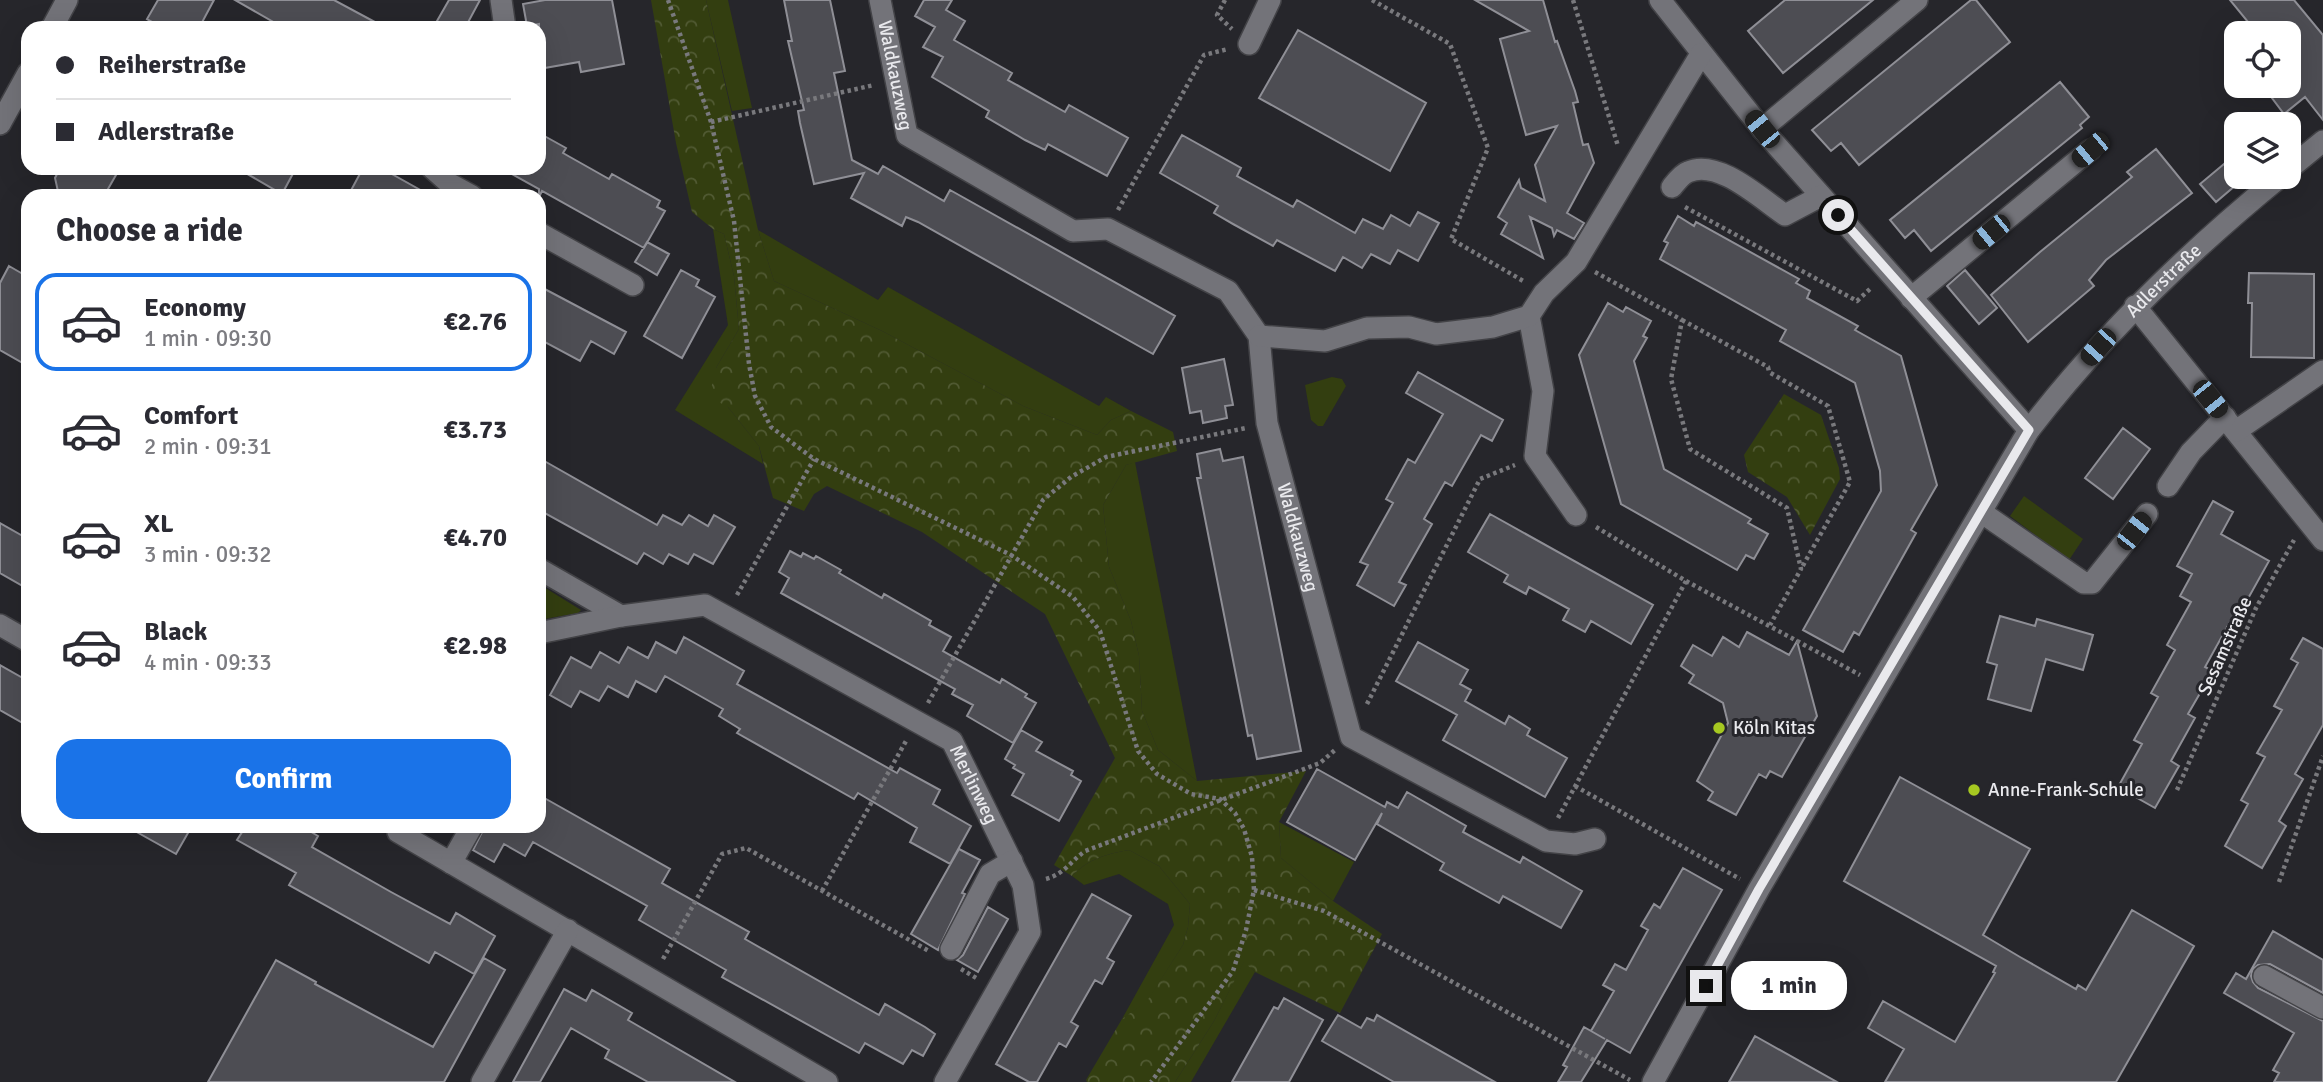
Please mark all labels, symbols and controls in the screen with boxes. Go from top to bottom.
street label: Waldkauzweg [872,18,918,133]
map controls [2224,21,2301,189]
button: locate [2224,21,2301,98]
text: Reiherstraße [98,49,246,81]
car [1741,106,1784,152]
button: layers [2224,112,2301,189]
text: Adlerstraße [98,116,234,148]
car [2068,128,2113,172]
route start [1822,199,1854,231]
text: Choose a ride [56,211,243,250]
car [1969,211,2014,253]
street label: Adlerstraße [2121,238,2207,323]
icon: car [60,291,123,354]
text: Economy [144,292,246,324]
text: €2.76 [443,306,507,338]
text: 1 min · 09:30 [144,324,272,353]
car [2077,324,2120,370]
car [2189,376,2232,422]
icon: car [60,399,123,462]
text: Comfort [144,400,238,432]
text: €3.73 [443,414,507,446]
text: 2 min · 09:31 [144,432,272,461]
street label: Waldkauzweg [1272,480,1324,594]
icon: car [60,507,123,570]
text: XL [144,508,174,540]
car [2113,508,2156,554]
text: €4.70 [443,522,507,554]
text: 3 min · 09:32 [144,540,272,569]
street label: Sesamstraße [2192,593,2258,699]
icon: car [60,615,123,678]
text: Black [144,616,207,648]
text: €2.98 [443,630,507,662]
text: 4 min · 09:33 [144,648,272,677]
place label: Köln Kitas [1733,716,1815,740]
marker: Köln Kitas [1711,720,1727,736]
button: Confirm [56,739,511,819]
street label: Merlinweg [944,741,1003,828]
place label: Anne-Frank-Schule [1988,778,2144,802]
marker: Anne-Frank-Schule [1966,782,1982,798]
callout: 1 min [1730,962,1846,1010]
route end [1690,970,1722,1002]
text: 1 min [1761,971,1817,1000]

